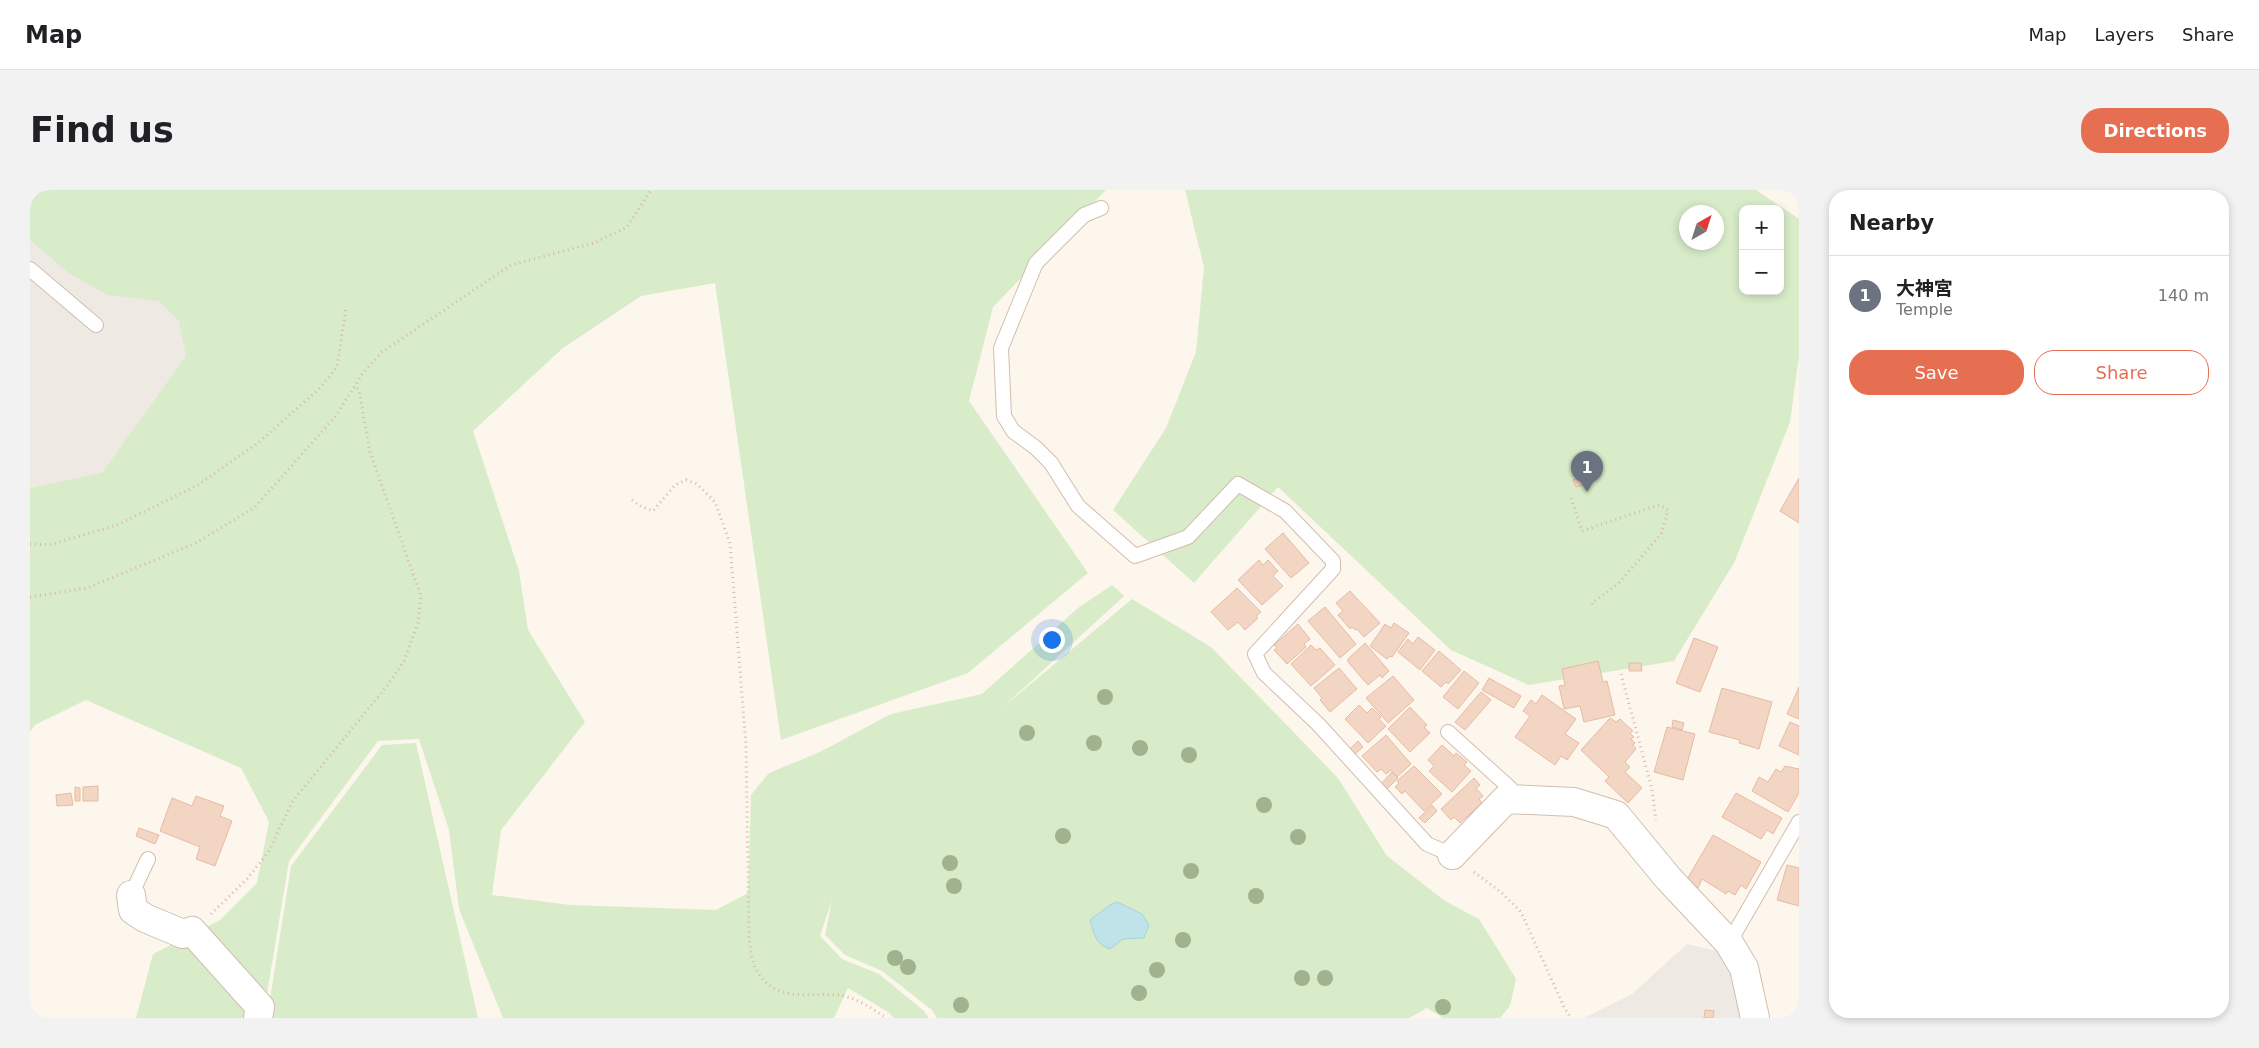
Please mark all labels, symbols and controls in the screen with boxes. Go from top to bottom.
text: Map [25,21,82,49]
text: Map [2028,24,2066,45]
text: Layers [2094,24,2154,45]
text: Share [2182,24,2234,45]
button: Directions [2081,108,2229,153]
text: Find us [30,110,174,150]
north arrow [1679,205,1724,250]
map controls [1739,205,1784,295]
button: + [1739,205,1784,250]
text: Nearby [1849,211,1934,235]
button: − [1739,250,1784,295]
text: 大神宮 [1896,277,1953,299]
text: 1 [1859,286,1871,305]
text: 140 m [2158,286,2209,305]
text: Temple [1896,300,1953,319]
button: Save [1849,350,2024,395]
button: Share [2034,350,2209,395]
pin: 1 [1571,451,1603,492]
your location [1039,627,1065,653]

